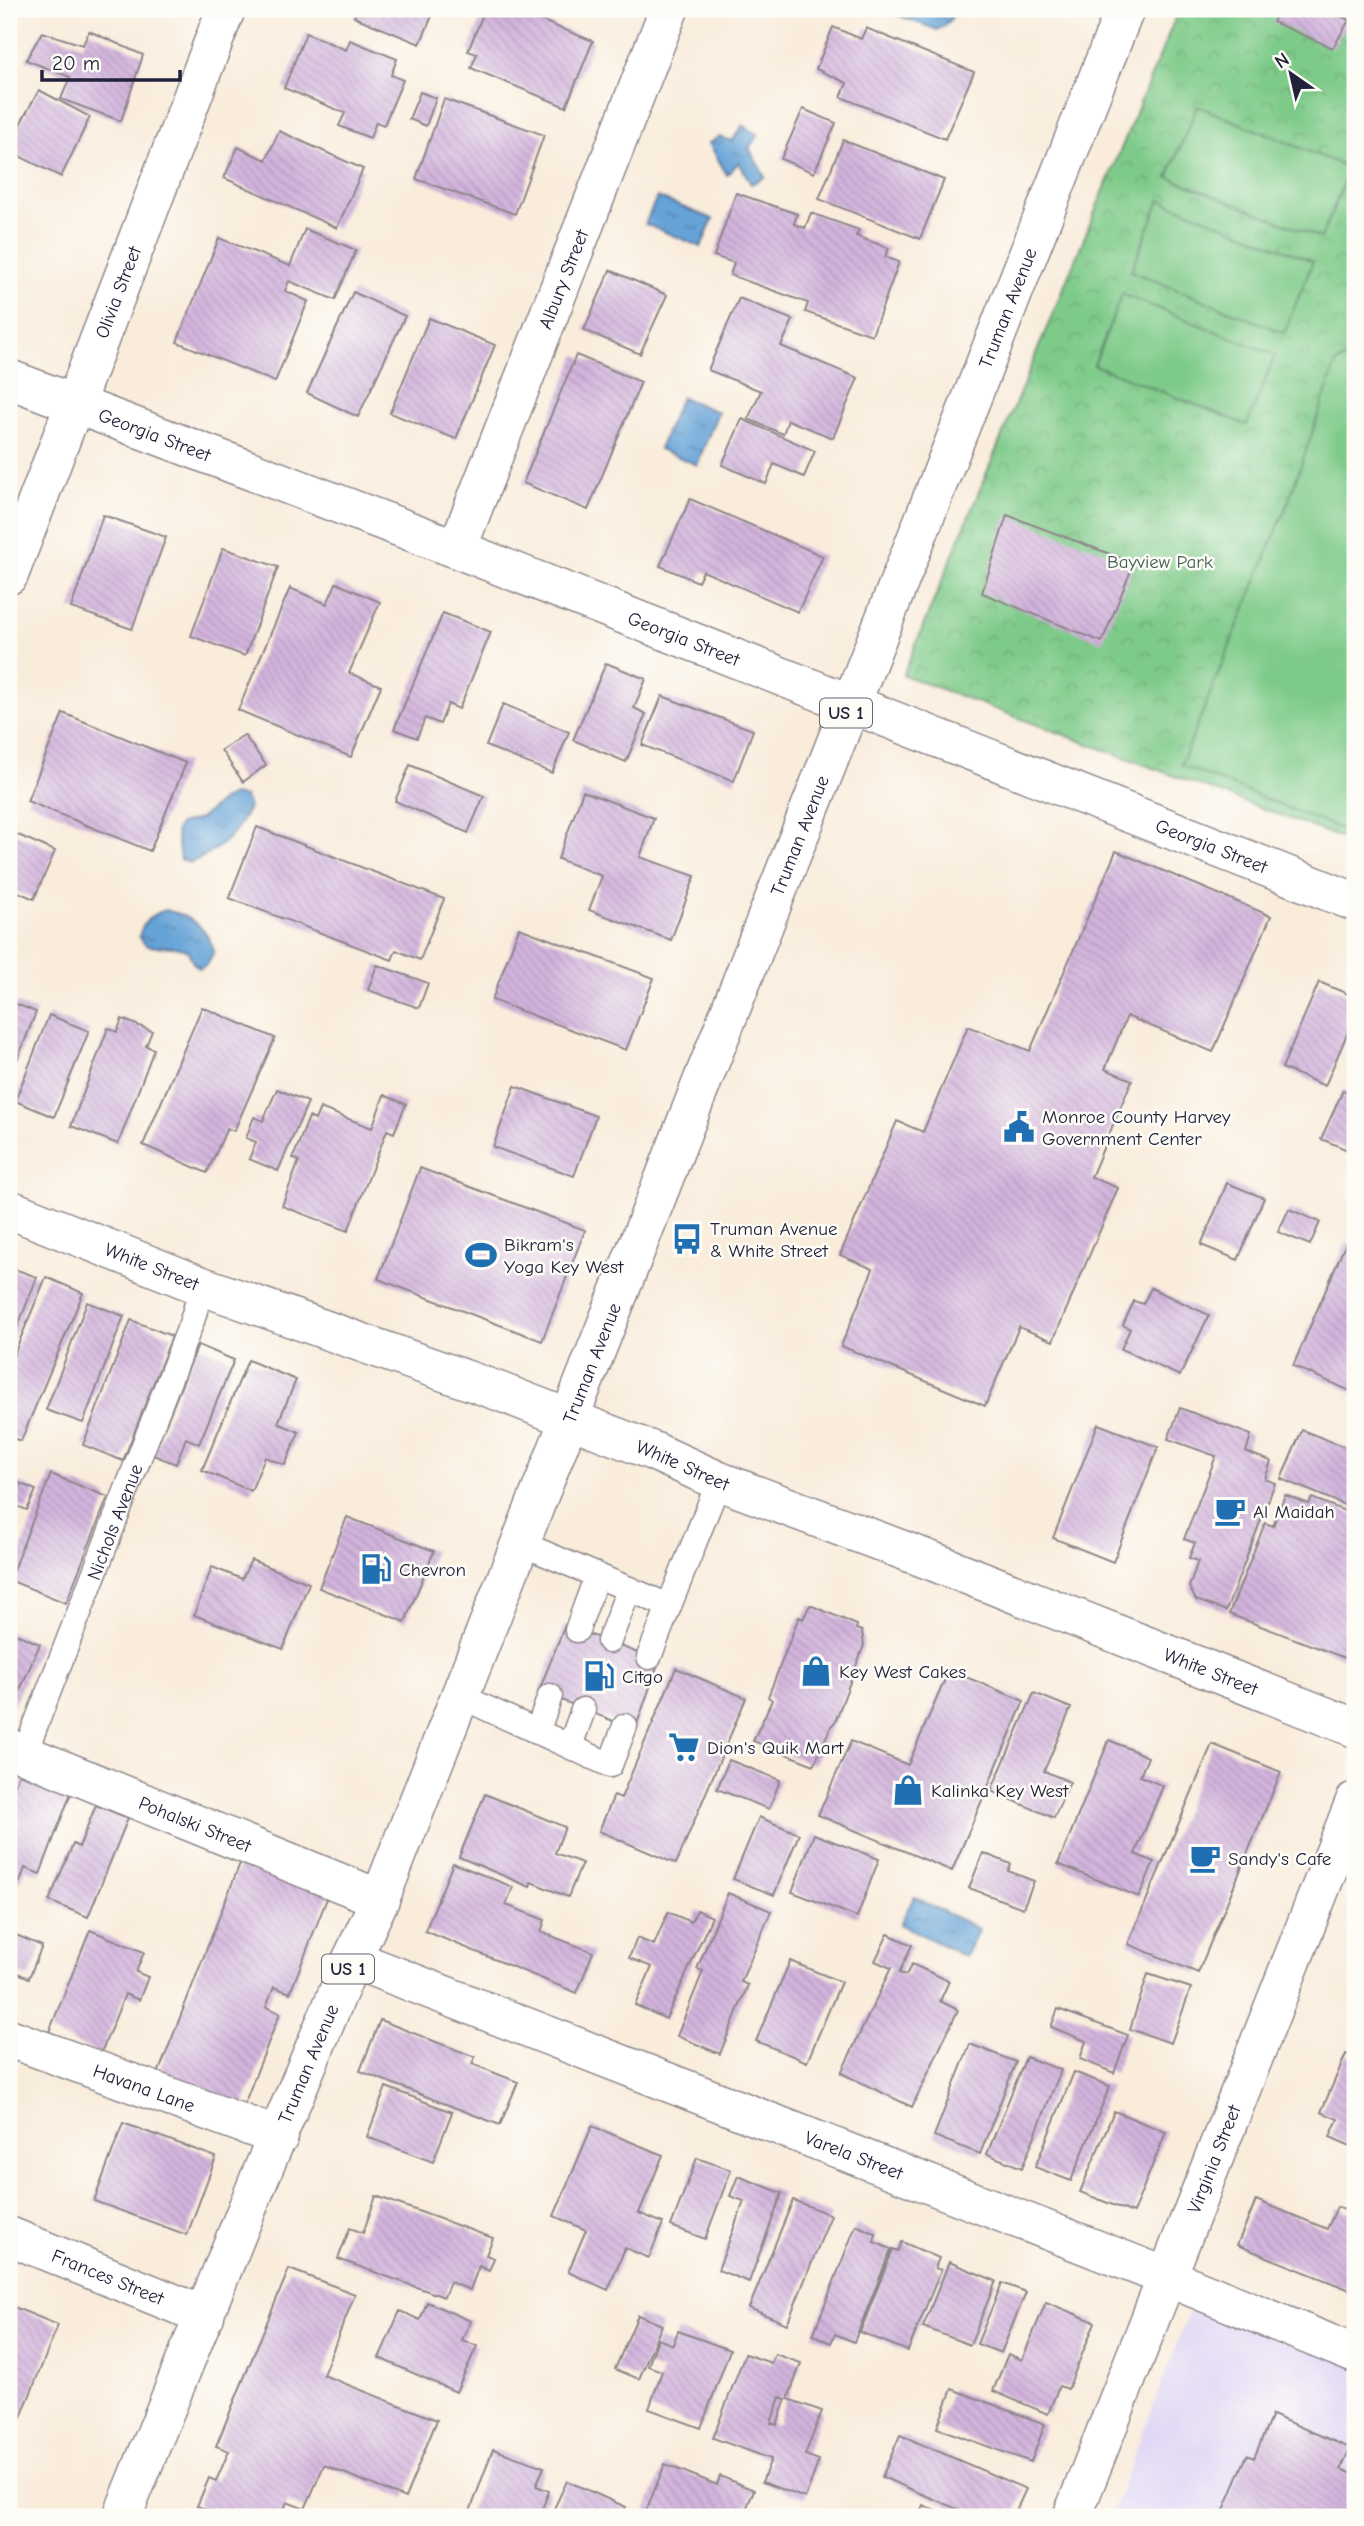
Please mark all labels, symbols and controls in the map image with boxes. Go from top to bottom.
scale bar [42,38,180,82]
north arrow [1256,38,1326,108]
text: N [1271,48,1293,73]
text: 20 m [52,51,100,75]
street label: Albury Street [534,226,594,332]
street label: Olivia Street [91,243,146,342]
street label: Truman Avenue [974,245,1042,372]
street label: Georgia Street [95,404,214,467]
park label: Bayview Park [1107,551,1214,573]
street label: Georgia Street [624,607,743,671]
road number: US 1 [820,698,872,728]
street label: Truman Avenue [767,772,834,899]
street label: Georgia Street [1152,815,1271,879]
place label: Monroe County Harvey Government Center [1042,1106,1231,1150]
public building icon: Monroe County Harvey Government Center [1002,1110,1036,1144]
place label: Truman Avenue & White Street [710,1218,837,1262]
bus stop icon: Truman Avenue & White Street [670,1222,704,1256]
place label: Bikram's Yoga Key West [504,1234,624,1278]
street label: White Street [101,1238,202,1296]
sports icon: Bikram's Yoga Key West [464,1238,498,1272]
street label: Truman Avenue [559,1300,626,1427]
street label: White Street [633,1436,733,1496]
street label: Nichols Avenue [83,1461,148,1583]
cafe icon: Al Maidah [1213,1494,1247,1528]
place label: Al Maidah [1253,1501,1335,1523]
fuel station icon: Chevron [359,1552,393,1586]
place label: Chevron [399,1559,466,1581]
street label: White Street [1160,1644,1261,1701]
shop icon: Key West Cakes [799,1654,833,1688]
fuel station icon: Citgo [582,1659,616,1693]
place label: Key West Cakes [839,1661,966,1683]
place label: Citgo [622,1666,663,1688]
supermarket icon: Dion's Quik Mart [667,1730,701,1764]
place label: Dion's Quik Mart [707,1737,844,1759]
shop icon: Kalinka Key West [891,1773,925,1807]
place label: Kalinka Key West [931,1780,1069,1802]
street label: Pohalski Street [135,1792,255,1858]
cafe icon: Sandy's Cafe [1188,1841,1222,1875]
place label: Sandy's Cafe [1228,1848,1331,1870]
road number: US 1 [322,1954,374,1983]
street label: Truman Avenue [274,2001,344,2127]
street label: Havana Lane [90,2060,198,2117]
street label: Virginia Street [1183,2101,1246,2217]
street label: Varela Street [802,2127,907,2185]
street label: Frances Street [48,2245,167,2310]

